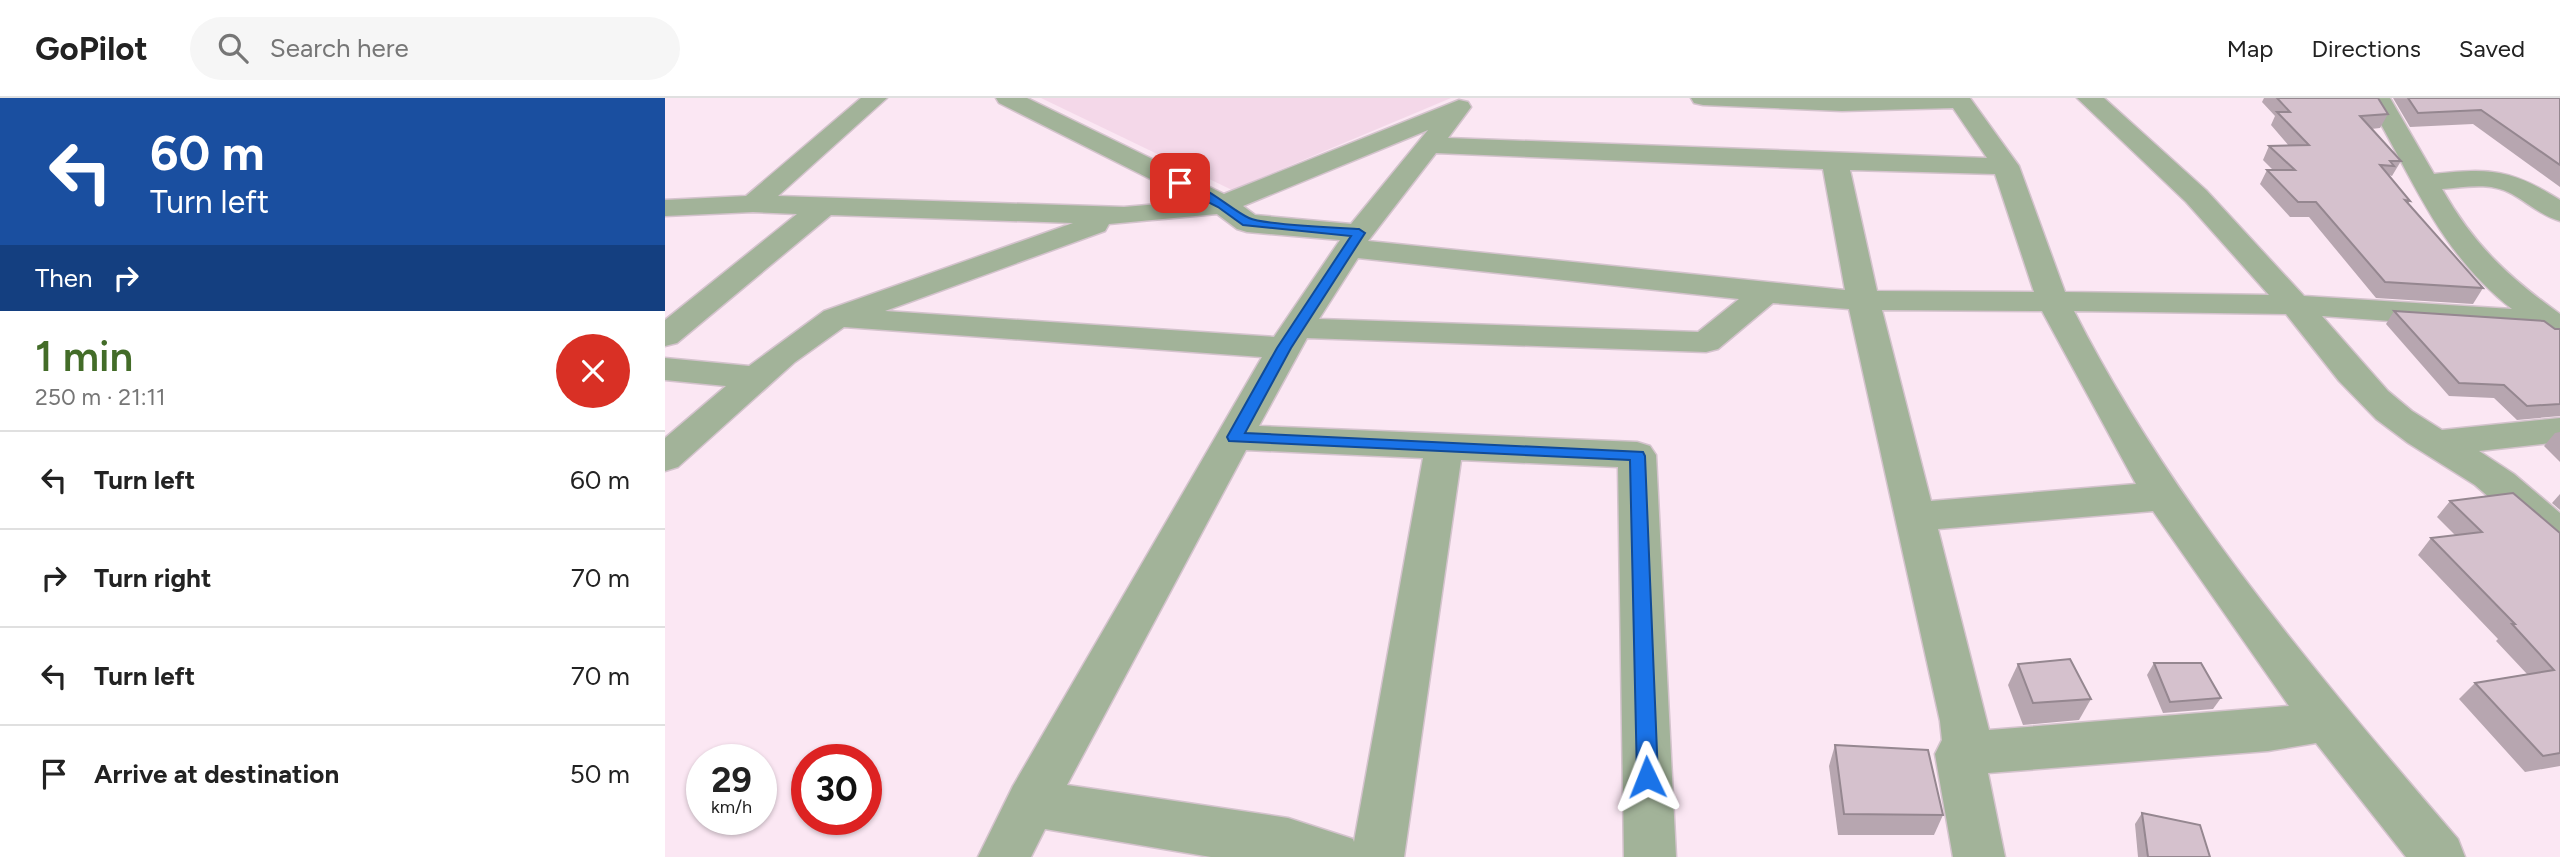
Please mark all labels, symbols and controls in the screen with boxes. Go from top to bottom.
search box [190,17,680,80]
text: GoPilot [35,29,148,68]
icon: search [214,29,252,67]
text: Search here [270,32,409,64]
text: Map [2227,34,2273,63]
text: Directions [2311,34,2421,63]
text: Saved [2459,34,2525,63]
text: 60 m [150,123,265,182]
icon: left [35,126,126,217]
pin [1150,153,1210,213]
icon: arrive [1161,164,1199,202]
text: Turn left [150,183,269,221]
icon: right [107,259,145,297]
text: Then [35,262,93,294]
text: 1 min [35,331,133,382]
button: close [556,334,630,408]
text: 250 m · 21:11 [35,383,165,411]
icon: left [35,461,73,499]
text: Turn left [94,464,195,496]
text: 60 m [570,464,630,496]
icon: right [35,559,73,597]
text: Turn right [94,562,211,594]
text: 70 m [571,562,630,594]
icon: left [35,657,73,695]
text: Turn left [94,660,195,692]
text: 70 m [571,660,630,692]
position arrow [1610,740,1684,814]
speed limit sign: 30 [791,744,882,835]
icon: arrive [35,755,73,793]
text: Arrive at destination [94,758,339,790]
text: 50 m [570,758,630,790]
text: 29 [711,759,752,801]
text: km/h [711,796,752,818]

